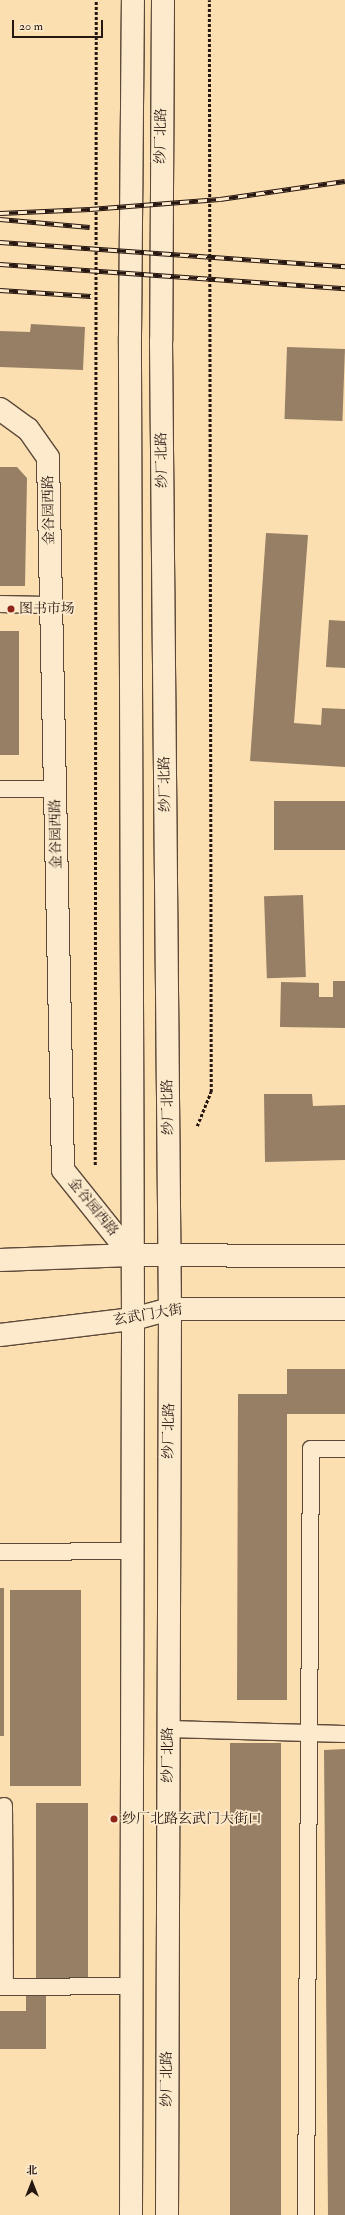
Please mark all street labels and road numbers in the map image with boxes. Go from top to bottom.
street label: 纱厂北路 [152,108,170,164]
street label: 纱厂北路 [153,432,171,488]
street label: 金谷园西路 [40,475,58,545]
street label: 纱厂北路 [156,756,174,812]
street label: 金谷园西路 [47,799,65,869]
street label: 纱厂北路 [159,1079,177,1135]
street label: 金谷园西路 [64,1175,122,1239]
street label: 玄武门大街 [112,1301,184,1329]
street label: 纱厂北路 [160,1403,178,1459]
street label: 纱厂北路 [160,1727,176,1783]
street label: 纱厂北路 [159,2051,175,2107]

